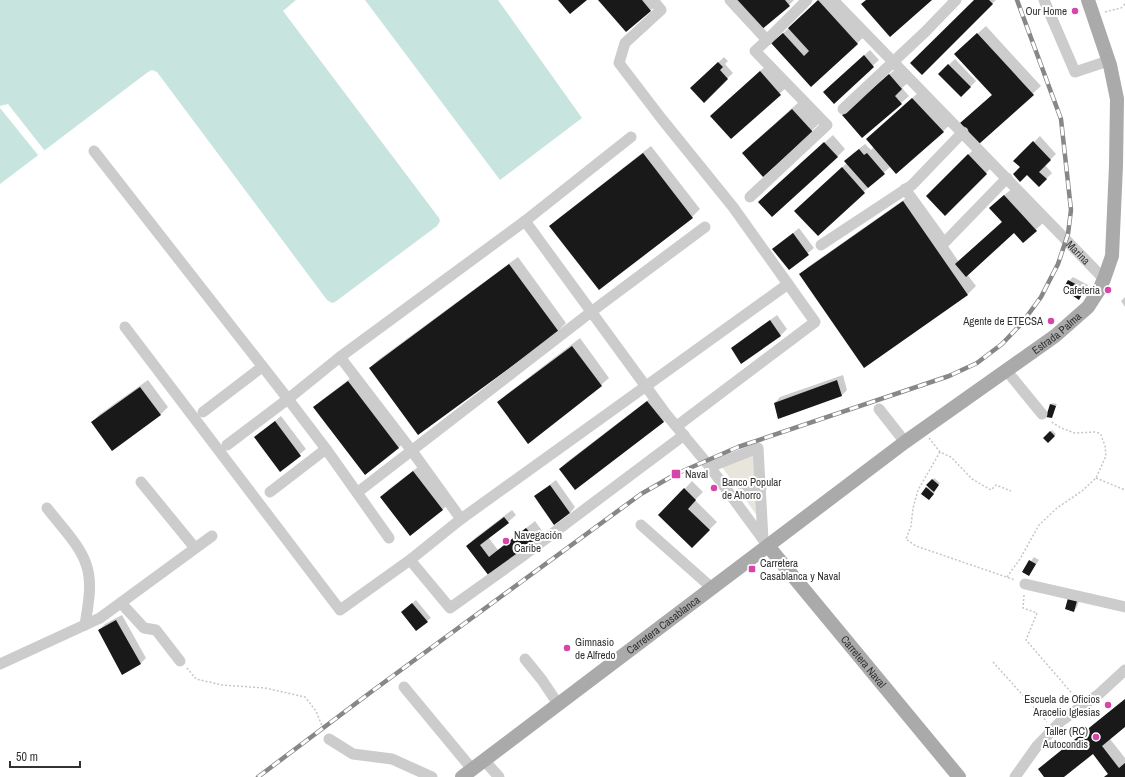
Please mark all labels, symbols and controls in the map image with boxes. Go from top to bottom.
place label: Our Home [1025,4,1067,18]
marker: Our Home [1070,6,1080,16]
street label: Marina [1063,238,1093,267]
place label: Cafeteria [1063,283,1100,297]
marker: Cafeteria [1103,285,1113,295]
street label: Estrada Palma [1029,309,1084,357]
place label: Agente de ETECSA [962,314,1044,328]
marker: Agente de ETECSA [1046,316,1056,326]
place label: Naval [685,467,708,481]
marker: Naval [670,468,682,480]
place label: Banco Popular de Ahorro [722,475,781,502]
marker: Banco Popular de Ahorro [709,483,719,493]
place label: Navegación Caribe [514,528,562,555]
marker: Navegación Caribe [501,536,511,546]
place label: Carretera Casablanca y Naval [760,556,840,583]
marker: Carretera Casablanca y Naval [747,564,757,574]
street label: Carretera Casablanca [623,593,703,657]
street label: Carretera Naval [838,633,889,691]
place label: Gimnasio de Alfredo [575,635,616,662]
marker: Gimnasio de Alfredo [562,643,572,653]
place label: Escuela de Oficios Aracelio Iglesias [1024,692,1100,719]
marker: Escuela de Oficios Aracelio Iglesias [1103,700,1113,710]
place label: Taller (RC) Autocondis [1042,724,1088,751]
marker: Taller (RC) Autocondis [1091,732,1101,742]
scale bar [10,743,80,769]
text: 50 m [16,749,38,765]

